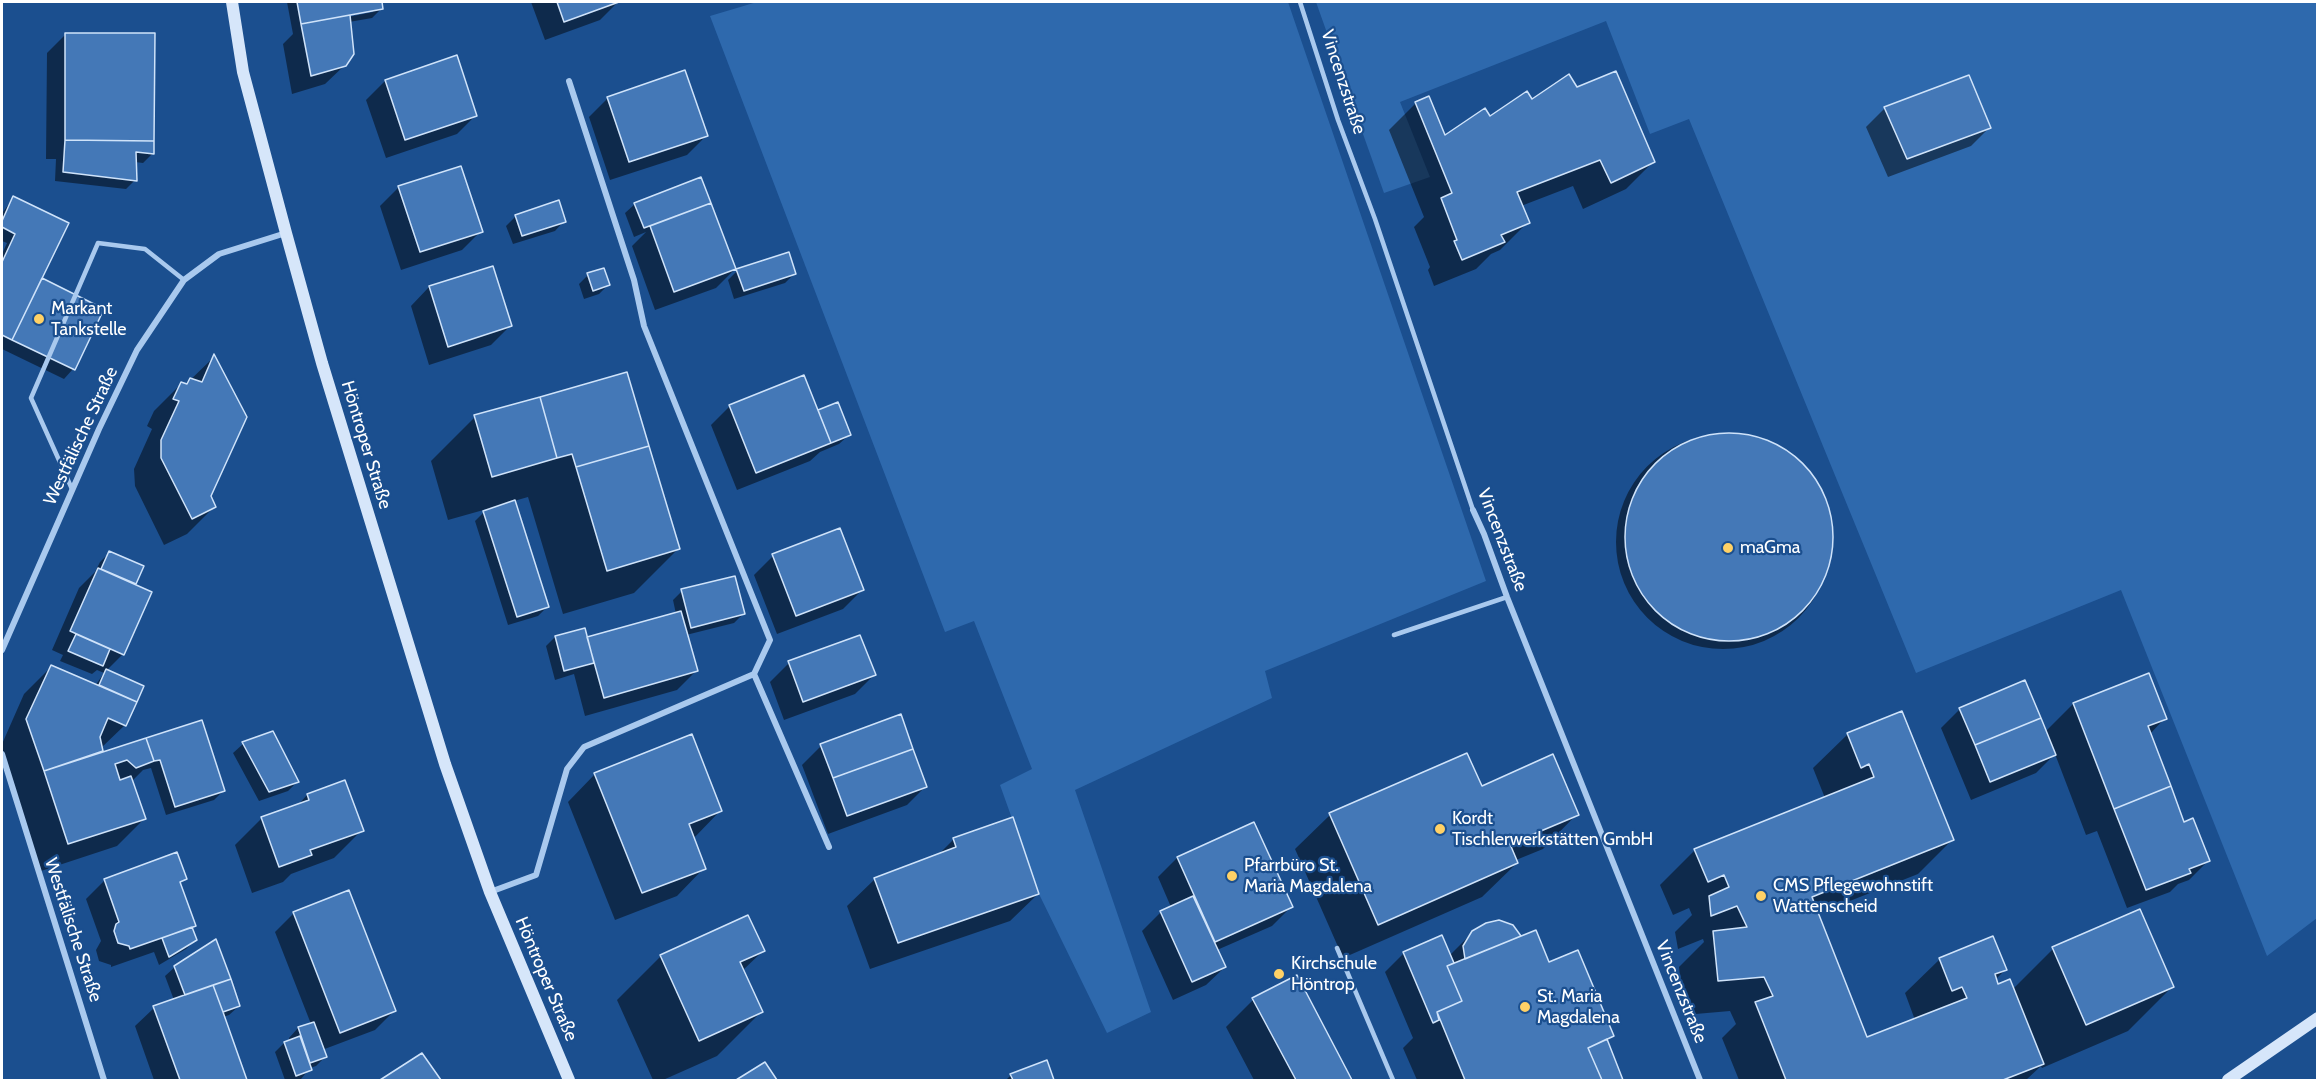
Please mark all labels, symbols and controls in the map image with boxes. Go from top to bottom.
street label: Vincenzstraße [1316,27,1370,137]
place label: Markant Tankstelle [51,298,127,340]
marker: Markant Tankstelle [32,312,46,326]
street label: Westfälische Straße [39,363,123,509]
street label: Höntroper Straße [336,378,396,512]
street label: Vincenzstraße [1472,485,1532,595]
place label: maGma [1740,537,1800,559]
marker: maGma [1721,541,1735,555]
place label: Kordt Tischlerwerkstätten GmbH [1452,808,1653,850]
marker: Kordt Tischlerwerkstätten GmbH [1433,822,1447,836]
street label: Westfälische Straße [40,855,106,1005]
place label: Pfarrbüro St. Maria Magdalena [1244,855,1372,898]
marker: Pfarrbüro St. Maria Magdalena [1225,869,1239,883]
place label: CMS Pflegewohnstift Wattenscheid [1773,875,1933,918]
marker: CMS Pflegewohnstift Wattenscheid [1754,889,1768,903]
street label: Höntroper Straße [510,914,582,1044]
street label: Vincenzstraße [1651,938,1711,1046]
place label: Kirchschule Höntrop [1291,953,1377,996]
marker: Kirchschule Höntrop [1272,967,1286,981]
place label: St. Maria Magdalena [1537,986,1620,1028]
marker: St. Maria Magdalena [1518,1000,1532,1014]

